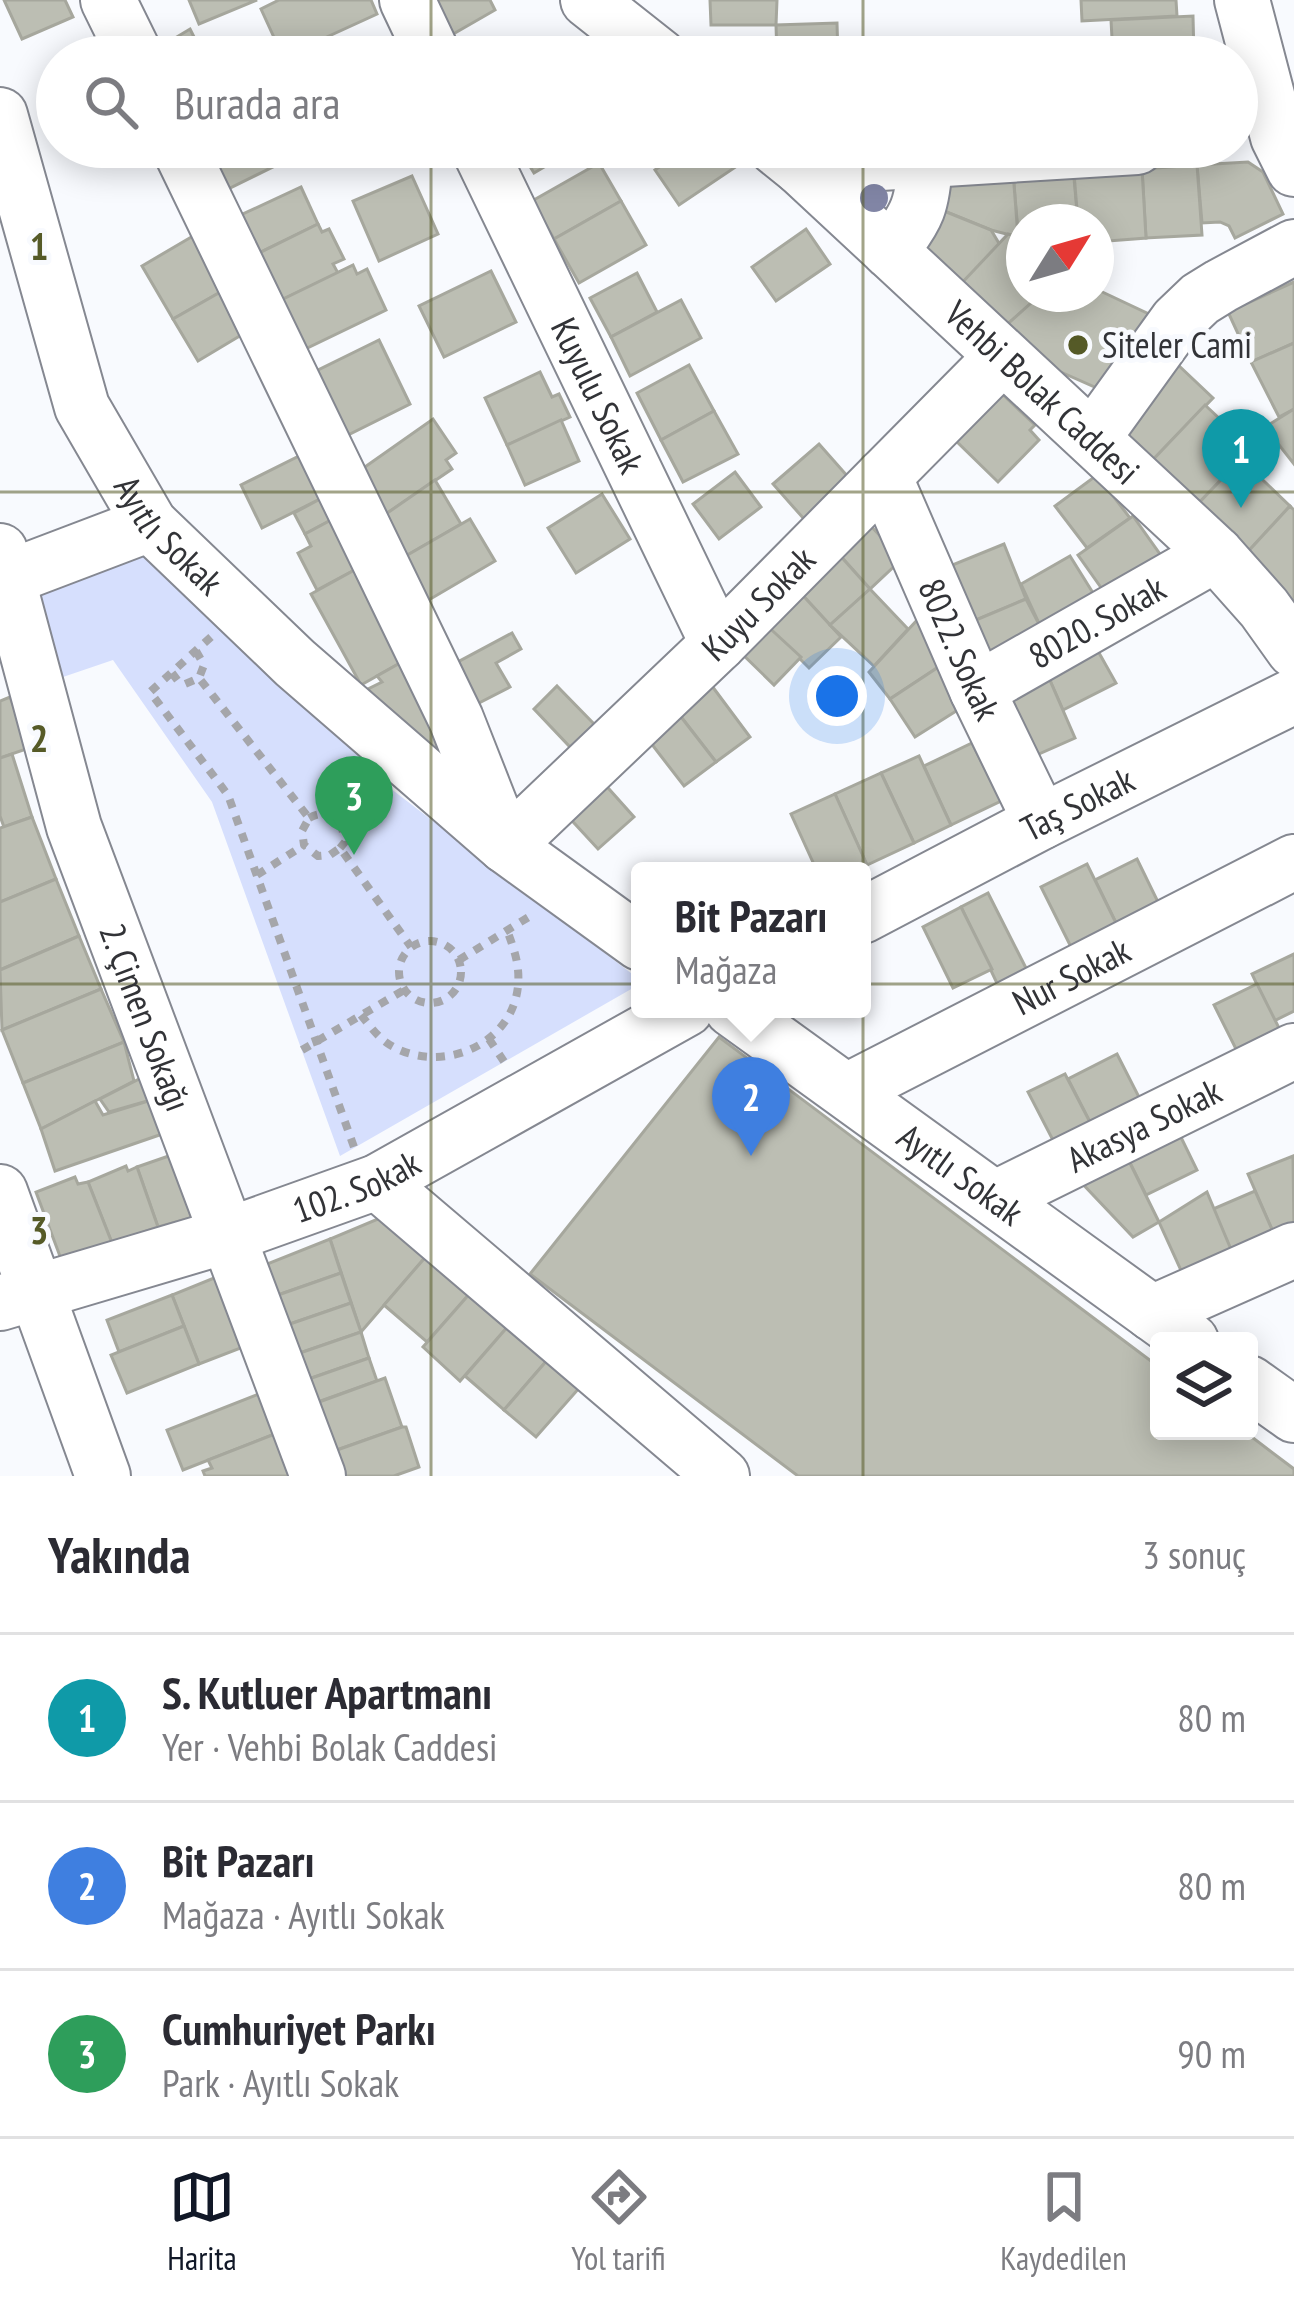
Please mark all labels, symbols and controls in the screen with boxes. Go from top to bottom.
search box [36,36,1258,168]
icon: search [78,69,144,135]
text: Burada ara [174,73,340,131]
north arrow [1006,204,1114,312]
text: 1 [30,220,48,271]
street label: Vehbi Bolak Caddesi [935,289,1150,494]
street label: Kuyulu Sokak [541,310,656,481]
place label: Siteler Cami [1102,321,1252,368]
marker: Siteler Cami [1065,332,1091,358]
pin: 1 [1202,409,1280,508]
street label: Ayıtlı Sokak [104,467,233,605]
street label: Kuyu Sokak [691,536,825,670]
street label: 8020. Sokak [1020,564,1173,679]
street label: 8022. Sokak [908,571,1012,728]
your location [807,666,867,726]
text: 2 [30,712,48,763]
street label: Taş Sokak [1013,755,1142,851]
pin: 3 [315,756,393,855]
popup [631,862,871,1018]
text: Bit Pazarı [675,886,827,944]
street label: 2. Çimen Sokağı [89,917,203,1117]
street label: Nur Sokak [1004,926,1138,1025]
text: Mağaza [675,944,777,995]
pin: 2 [712,1057,790,1156]
street label: Akasya Sokak [1059,1067,1229,1182]
street label: Ayıtlı Sokak [889,1113,1033,1235]
street label: 102. Sokak [286,1139,428,1233]
text: 3 [30,1204,48,1255]
map controls [1150,1332,1258,1440]
button: layers [1150,1332,1258,1440]
text: Yakında [48,1521,190,1587]
text: 3 sonuç [1142,1529,1246,1580]
text: S. Kutluer Apartmanı [162,1663,492,1721]
text: 1 [78,1692,96,1743]
text: 80 m [1177,1692,1246,1743]
text: Yer · Vehbi Bolak Caddesi [162,1721,498,1772]
text: Bit Pazarı [162,1831,315,1889]
text: 2 [78,1860,96,1911]
text: 80 m [1177,1860,1246,1911]
text: Mağaza · Ayıtlı Sokak [162,1889,445,1940]
text: Cumhuriyet Parkı [162,1999,436,2057]
text: 3 [78,2028,96,2079]
text: 90 m [1177,2028,1246,2079]
text: Park · Ayıtlı Sokak [162,2057,399,2108]
tab: Harita [167,2164,237,2279]
tab: Yol tarifi [571,2164,666,2279]
tab: Kaydedilen [1000,2164,1127,2279]

